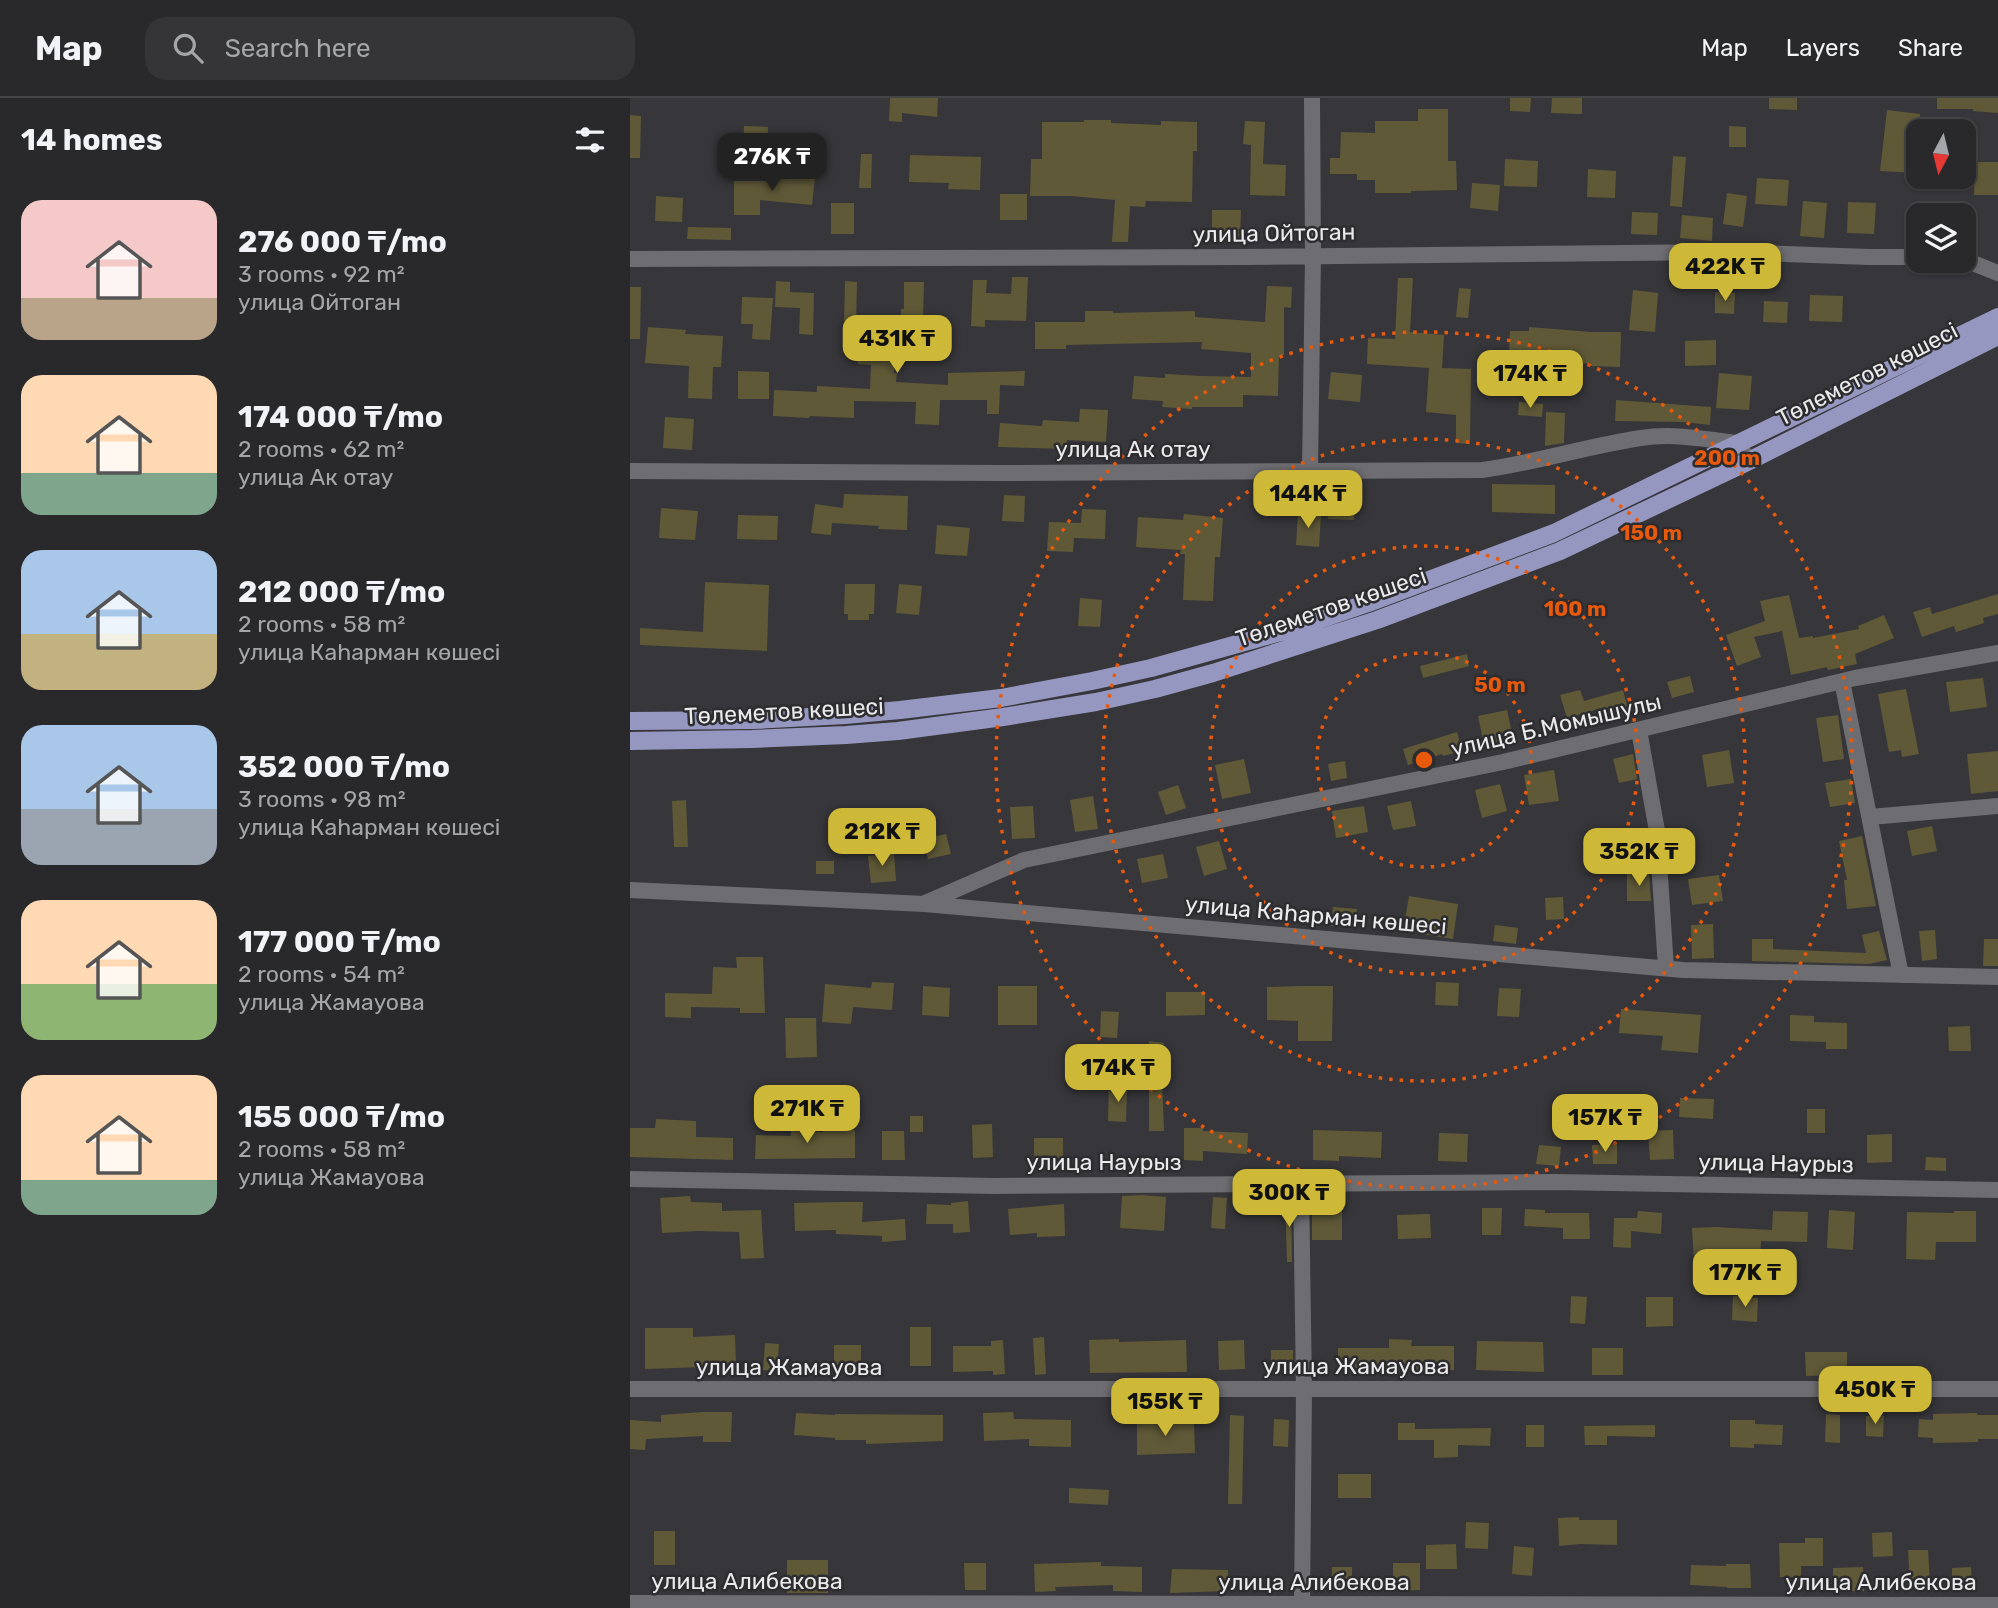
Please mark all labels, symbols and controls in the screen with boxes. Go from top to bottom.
search box [145,17,635,80]
text: Map [35,29,103,68]
icon: search [169,29,207,67]
text: Search here [225,33,370,64]
text: Map [1701,34,1748,62]
text: Layers [1786,34,1860,62]
text: Share [1898,34,1963,62]
north arrow [1906,119,1976,189]
map controls [1906,119,1976,273]
icon: filters [571,121,609,159]
text: 14 homes [21,122,163,158]
pin: 276K ₸ [715,134,829,193]
text: 276K ₸ [733,142,811,170]
button: layers [1906,203,1976,273]
street label: улица Ойтоган [1192,218,1356,248]
text: 276 000 ₸/mo [238,224,447,260]
icon: home [77,228,161,312]
pin: 422K ₸ [1668,244,1782,303]
text: 422K ₸ [1685,252,1765,280]
text: 3 rooms · 92 m² [238,260,404,288]
text: улица Ойтоган [238,288,401,316]
pin: 431K ₸ [840,316,954,375]
street label: Төлеметов көшесі [1772,316,1962,432]
text: 431K ₸ [859,324,935,352]
pin: 174K ₸ [1473,350,1587,410]
text: 174K ₸ [1493,359,1567,387]
text: 174 000 ₸/mo [238,399,443,435]
icon: home [77,403,161,487]
text: 2 rooms · 62 m² [238,435,404,463]
street label: улица Ак отау [1055,435,1211,463]
text: 200 m [1694,445,1760,470]
text: улица Ак отау [238,463,393,491]
pin: 144K ₸ [1251,470,1365,530]
text: 144K ₸ [1269,479,1347,507]
text: 150 m [1620,520,1682,545]
street label: Төлеметов көшесі [1232,561,1430,653]
text: 212 000 ₸/mo [238,574,445,610]
icon: home [77,578,161,662]
text: 100 m [1544,596,1606,621]
text: 2 rooms · 58 m² [238,610,405,638]
text: улица Каһарман көшесі [238,638,500,666]
text: 50 m [1474,672,1526,697]
street label: улица Б.Момышулы [1448,687,1664,763]
street label: Төлеметов көшесі [684,692,884,730]
centre of rings [1412,748,1436,772]
text: 352 000 ₸/mo [238,749,450,785]
icon: home [77,753,161,837]
text: 3 rooms · 98 m² [238,785,406,813]
pin: 212K ₸ [825,808,939,868]
text: улица Каһарман көшесі [238,813,500,841]
text: 212K ₸ [844,817,920,845]
pin: 352K ₸ [1582,828,1696,888]
text: 352K ₸ [1599,837,1679,865]
street label: улица Каһарман көшесі [1184,890,1448,940]
text: 177 000 ₸/mo [238,924,441,960]
icon: home [77,928,161,1012]
text: 2 rooms · 54 m² [238,960,405,988]
text: улица Жамауова [238,988,425,1016]
pin: 174K ₸ [1061,1044,1175,1104]
text: 174K ₸ [1081,1053,1155,1081]
pin: 271K ₸ [750,1086,864,1145]
text: 271K ₸ [770,1094,844,1122]
pin: 157K ₸ [1548,1094,1662,1154]
text: 155 000 ₸/mo [238,1099,445,1135]
icon: home [77,1103,161,1187]
text: 157K ₸ [1568,1103,1642,1131]
text: 2 rooms · 58 m² [238,1135,405,1163]
street label: улица Наурыз [1026,1148,1182,1176]
street label: улица Наурыз [1698,1148,1854,1178]
text: улица Жамауова [238,1163,425,1191]
pin: 300K ₸ [1232,1170,1346,1229]
text: 300K ₸ [1249,1178,1329,1206]
pin: 177K ₸ [1688,1250,1802,1309]
text: 177K ₸ [1709,1258,1781,1286]
street label: улица Жамауова [1263,1352,1449,1380]
street label: улица Жамауова [696,1353,882,1381]
pin: 450K ₸ [1818,1366,1932,1426]
text: 450K ₸ [1835,1375,1915,1403]
pin: 155K ₸ [1108,1378,1222,1438]
text: 155K ₸ [1127,1387,1203,1415]
street label: улица Алибекова [651,1567,843,1595]
street label: улица Алибекова [1218,1568,1410,1596]
street label: улица Алибекова [1785,1568,1977,1596]

